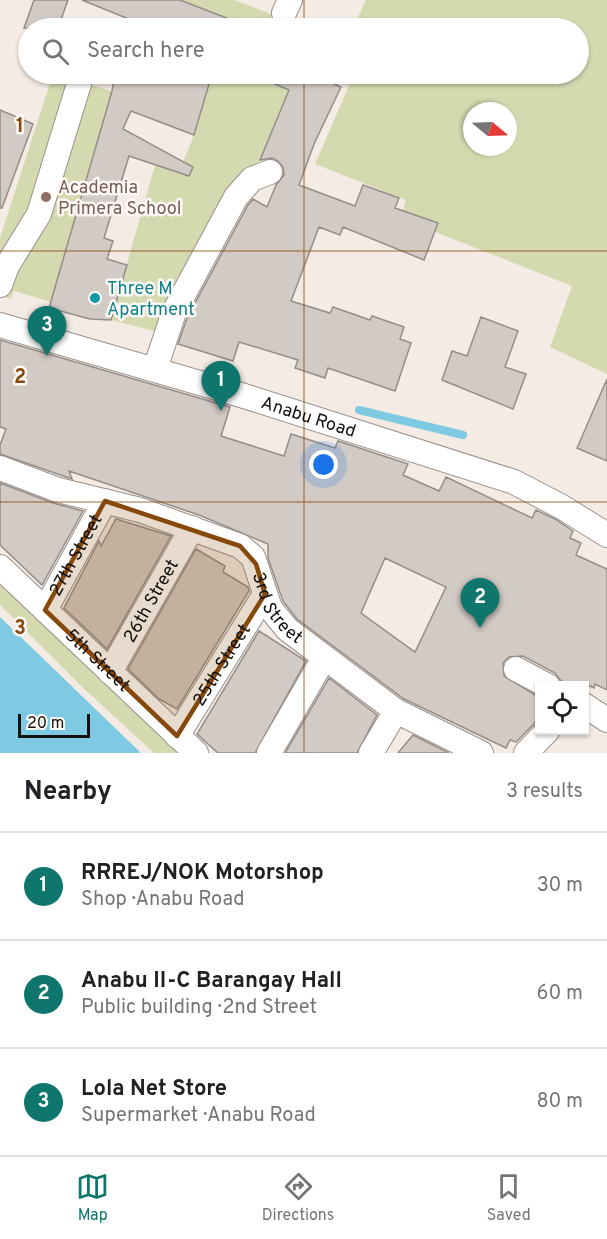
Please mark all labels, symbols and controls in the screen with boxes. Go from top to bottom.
search box [18,18,589,84]
icon: search [39,35,72,68]
text: Search here [87,38,205,65]
north arrow [463,102,517,156]
text: 1 [16,114,24,140]
place label: Academia Primera School [58,177,182,221]
marker: Academia Primera School [39,190,53,204]
place label: Three M Apartment [107,278,195,322]
marker: Three M Apartment [88,291,102,305]
pin: 3 [28,306,66,356]
pin: 1 [202,362,240,411]
text: 2 [14,365,26,391]
street label: Anabu Road [258,392,358,444]
your location [309,450,338,479]
street label: 27th Street [45,511,109,601]
street label: 26th Street [119,556,185,647]
street label: 3rd Street [246,570,307,650]
pin: 2 [460,578,500,628]
text: 3 [14,616,26,642]
street label: 25th Street [188,620,257,711]
street label: 5th Street [59,625,134,697]
map controls [535,681,589,735]
button: locate [535,681,589,735]
scale bar [18,711,90,738]
text: 20 m [27,714,64,734]
text: Nearby [24,776,112,809]
text: 3 results [506,779,583,805]
text: RRREJ/NOK Motorshop [81,860,324,887]
text: 1 [40,873,48,899]
text: 30 m [537,873,583,899]
text: Shop · Anabu Road [81,887,244,913]
text: Anabu II-C Barangay Hall [81,968,342,995]
text: 2 [37,981,50,1007]
text: 60 m [537,981,583,1007]
text: Public building · 2nd Street [81,995,317,1021]
text: Lola Net Store [81,1076,227,1103]
text: 3 [38,1089,50,1115]
text: 80 m [537,1089,583,1115]
text: Supermarket · Anabu Road [81,1103,316,1129]
tab: Map [76,1170,109,1226]
tab: Directions [262,1170,334,1226]
tab: Saved [487,1170,531,1226]

